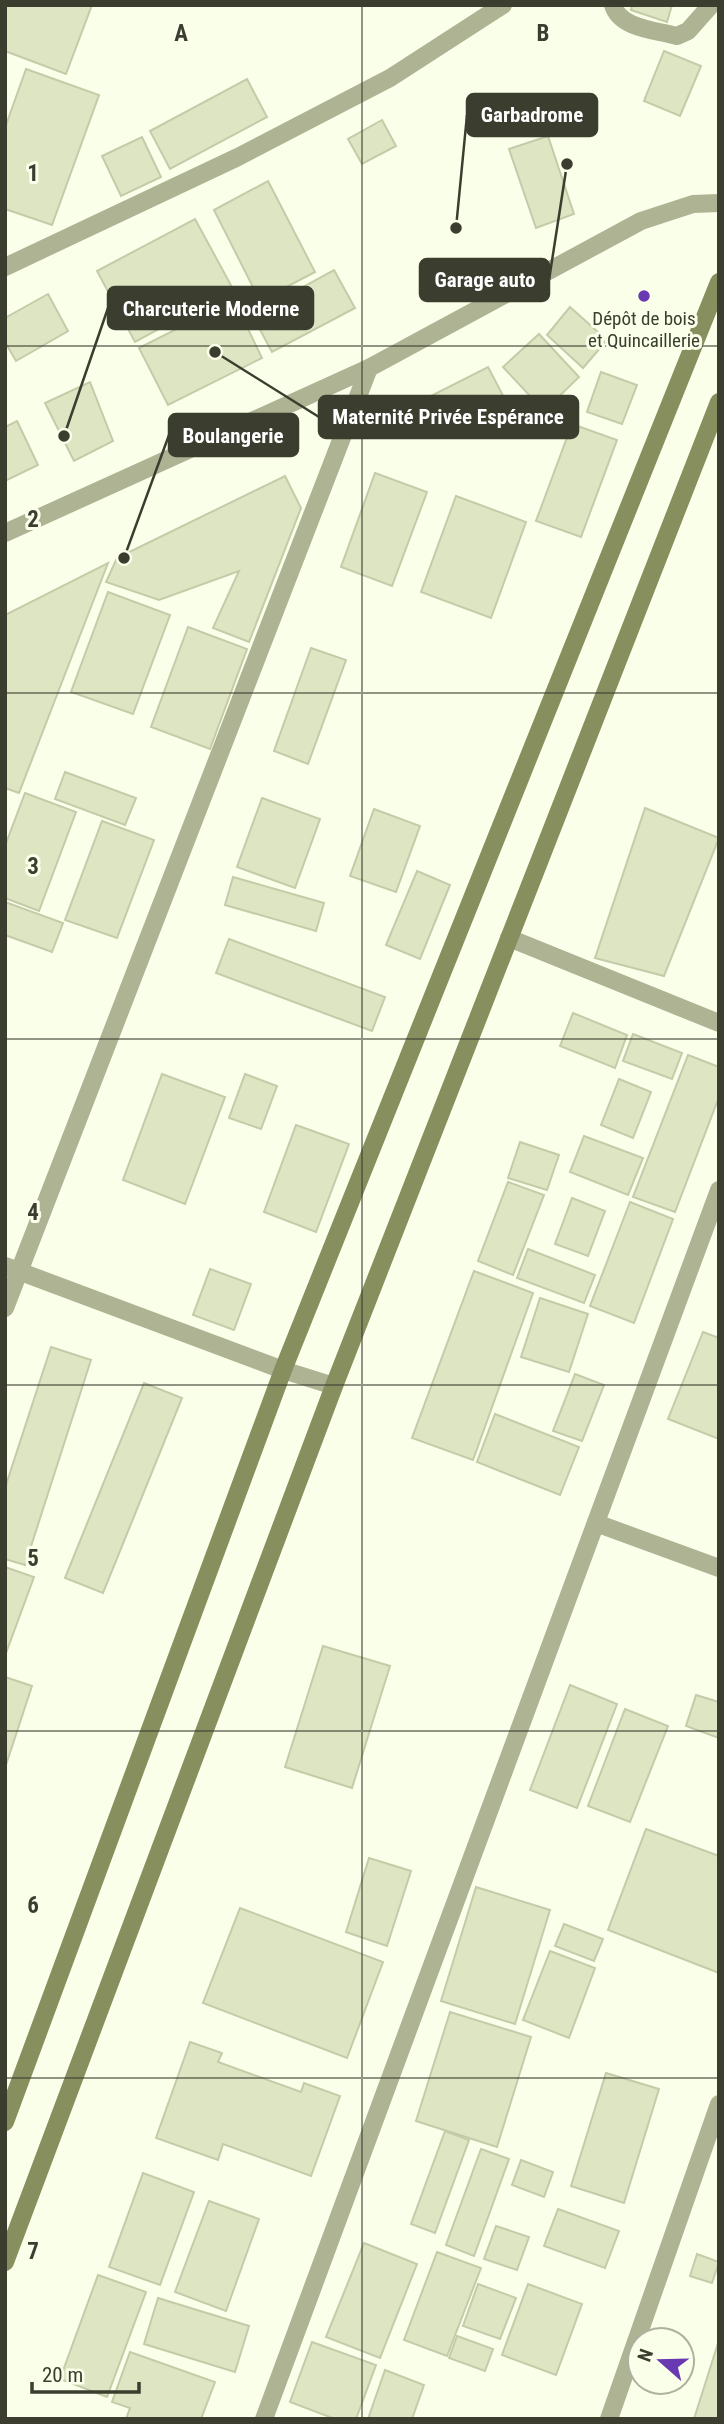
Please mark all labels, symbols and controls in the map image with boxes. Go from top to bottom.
text: A [174,20,188,47]
text: B [537,20,549,47]
callout: Garbadrome [467,94,597,136]
text: Garbadrome [481,103,583,127]
text: 1 [27,160,39,187]
callout: Garage auto [420,259,549,301]
text: Garage auto [435,268,536,292]
callout: Charcuterie Moderne [108,287,313,329]
marker: Dépôt de bois et Quincaillerie [636,288,652,304]
text: Charcuterie Moderne [123,297,299,321]
place label: Dépôt de bois et Quincaillerie [588,307,700,352]
callout: Maternité Privée Espérance [319,396,578,438]
text: Maternité Privée Espérance [332,405,564,429]
callout: Boulangerie [169,414,298,456]
text: Boulangerie [183,424,284,448]
text: 2 [27,506,39,533]
text: 3 [27,853,39,880]
text: 4 [27,1199,39,1226]
text: 5 [27,1545,39,1572]
text: 6 [27,1892,39,1919]
text: 7 [27,2238,39,2265]
north arrow [626,2326,696,2396]
text: N [633,2346,658,2365]
scale bar [32,2350,138,2394]
text: 20 m [42,2363,83,2387]

